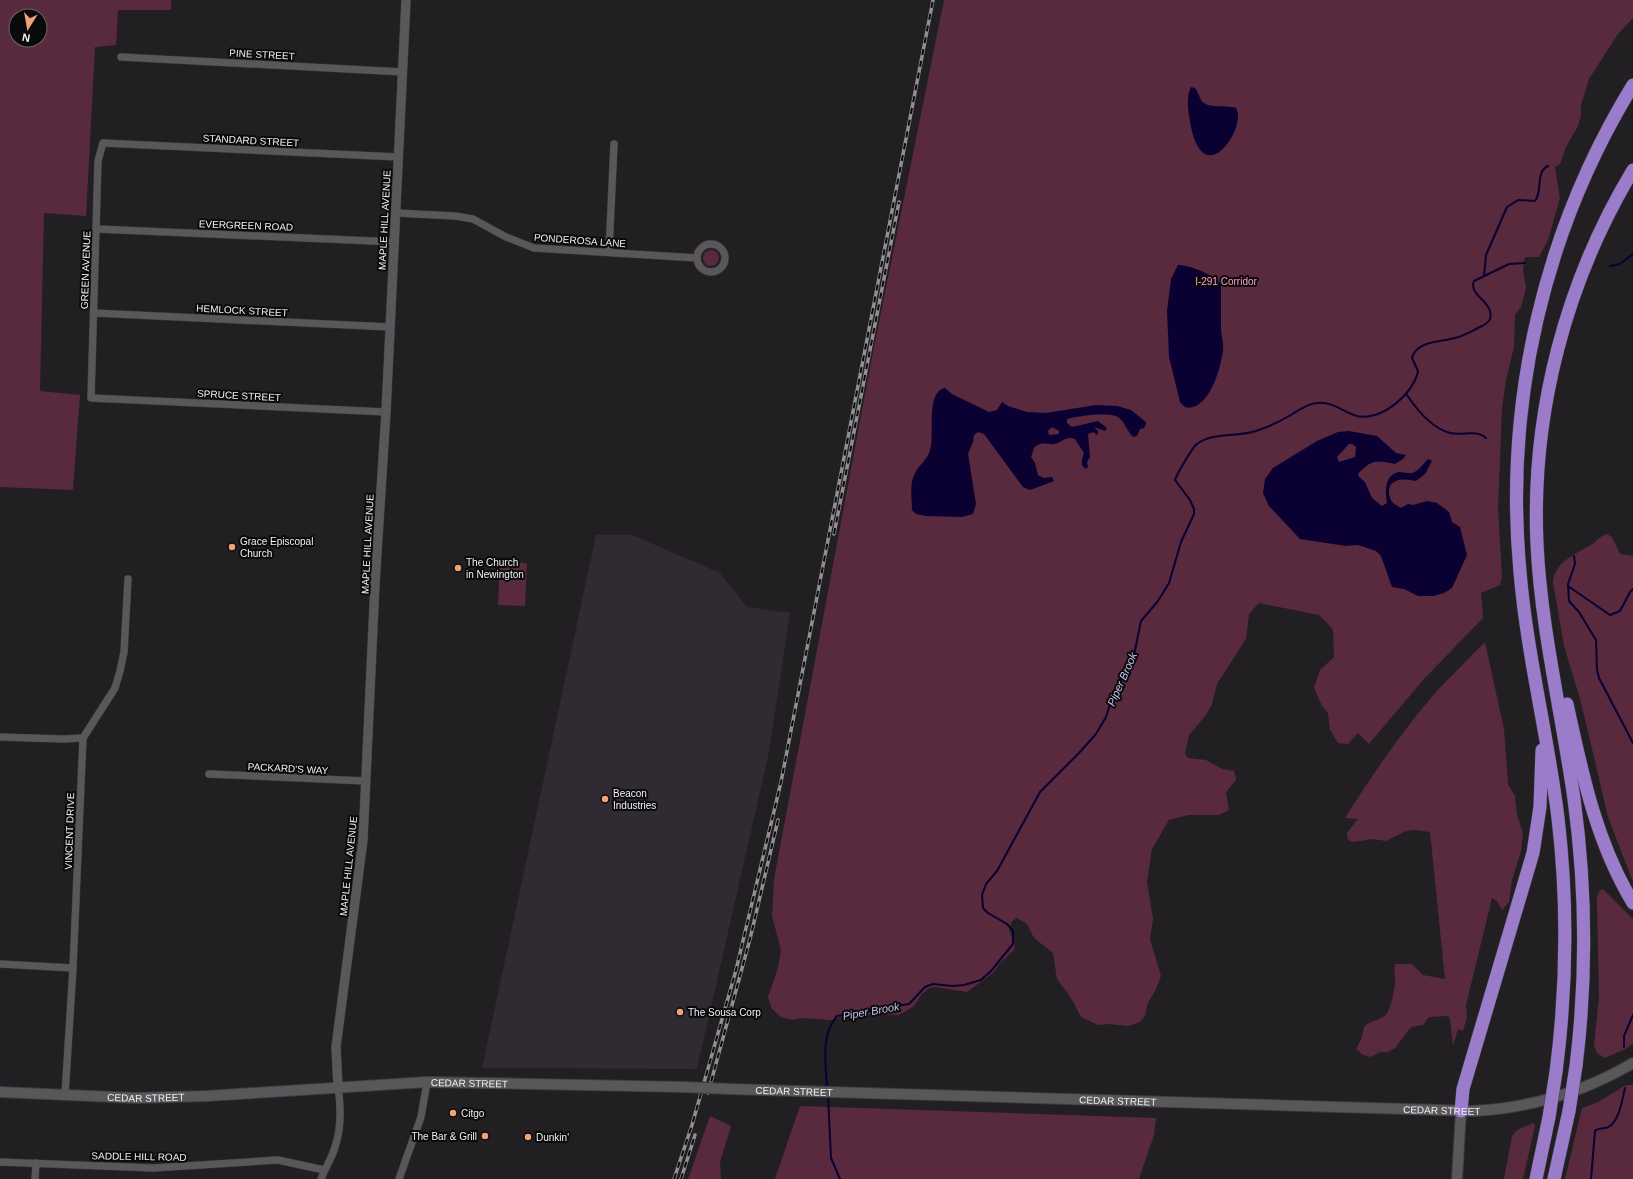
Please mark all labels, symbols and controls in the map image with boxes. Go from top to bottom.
north arrow [8,8,48,48]
text: N [21,31,31,44]
street label: PINE STREET [229,47,295,62]
street label: STANDARD STREET [203,132,299,149]
street label: MAPLE HILL AVENUE [376,169,393,270]
street label: EVERGREEN ROAD [199,218,293,233]
street label: GREEN AVENUE [79,230,92,309]
street label: PONDEROSA LANE [534,232,627,249]
park label: I-291 Corridor [1195,276,1258,287]
street label: HEMLOCK STREET [196,303,288,318]
street label: SPRUCE STREET [197,388,281,403]
street label: MAPLE HILL AVENUE [359,493,376,594]
place label: Grace Episcopal Church [240,536,313,559]
marker: Grace Episcopal Church [227,542,237,552]
place label: The Church in Newington [466,557,524,580]
marker: The Church in Newington [453,563,463,573]
water label: Piper Brook [1105,650,1139,708]
street label: PACKARD'S WAY [247,761,329,776]
place label: Beacon Industries [613,788,656,811]
street label: VINCENT DRIVE [63,792,76,870]
marker: Beacon Industries [600,794,610,804]
street label: MAPLE HILL AVENUE [338,815,359,916]
water label: Piper Brook [842,1000,901,1022]
marker: The Sousa Corp [675,1007,685,1017]
place label: The Sousa Corp [688,1007,761,1018]
street label: CEDAR STREET [431,1077,508,1090]
street label: CEDAR STREET [755,1085,833,1098]
street label: CEDAR STREET [107,1092,185,1104]
street label: CEDAR STREET [1079,1094,1157,1108]
street label: CEDAR STREET [1403,1104,1481,1117]
marker: Citgo [448,1108,458,1118]
place label: Citgo [461,1108,485,1119]
place label: The Bar & Grill [411,1131,477,1142]
marker: The Bar & Grill [480,1131,490,1141]
marker: Dunkin' [523,1132,533,1142]
place label: Dunkin' [536,1132,569,1143]
street label: SADDLE HILL ROAD [91,1150,187,1163]

